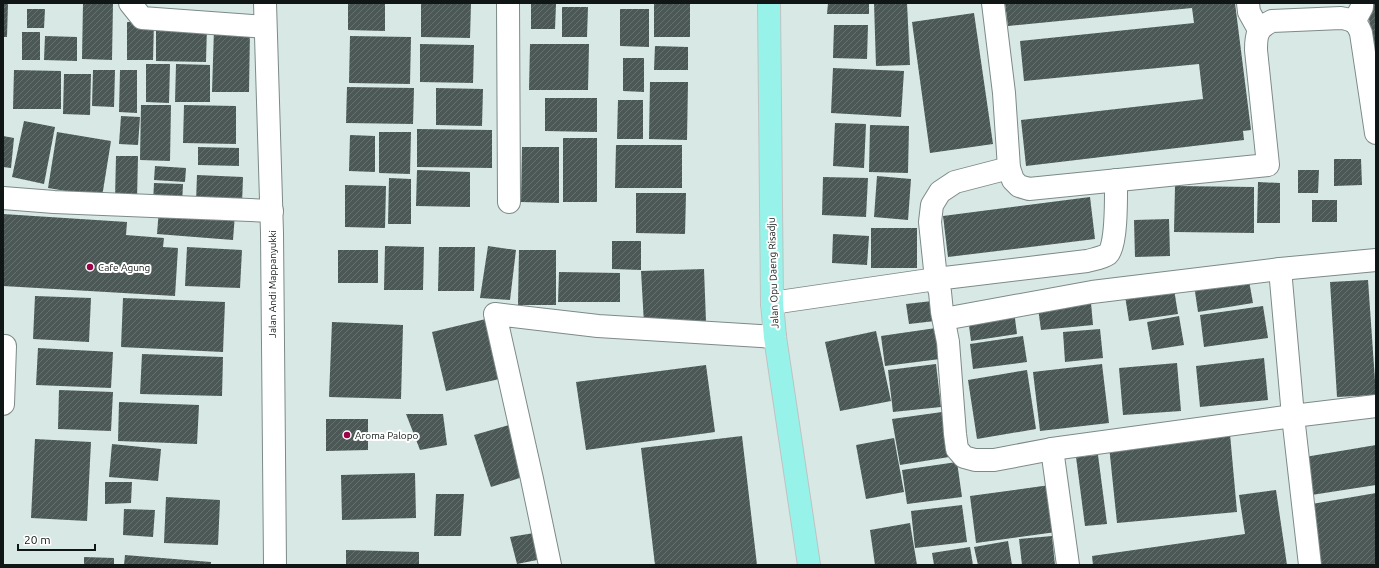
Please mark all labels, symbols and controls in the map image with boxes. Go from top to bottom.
street label: Jalan Opu Daeng Risadju [766,217,780,329]
street label: Jalan Andi Mappanyukki [267,230,278,338]
marker: Cafe Agung [85,262,95,272]
place label: Cafe Agung [98,262,150,273]
marker: Aroma Palopo [342,430,352,440]
place label: Aroma Palopo [355,430,419,441]
scale bar [18,526,95,552]
text: 20 m [24,533,51,546]

